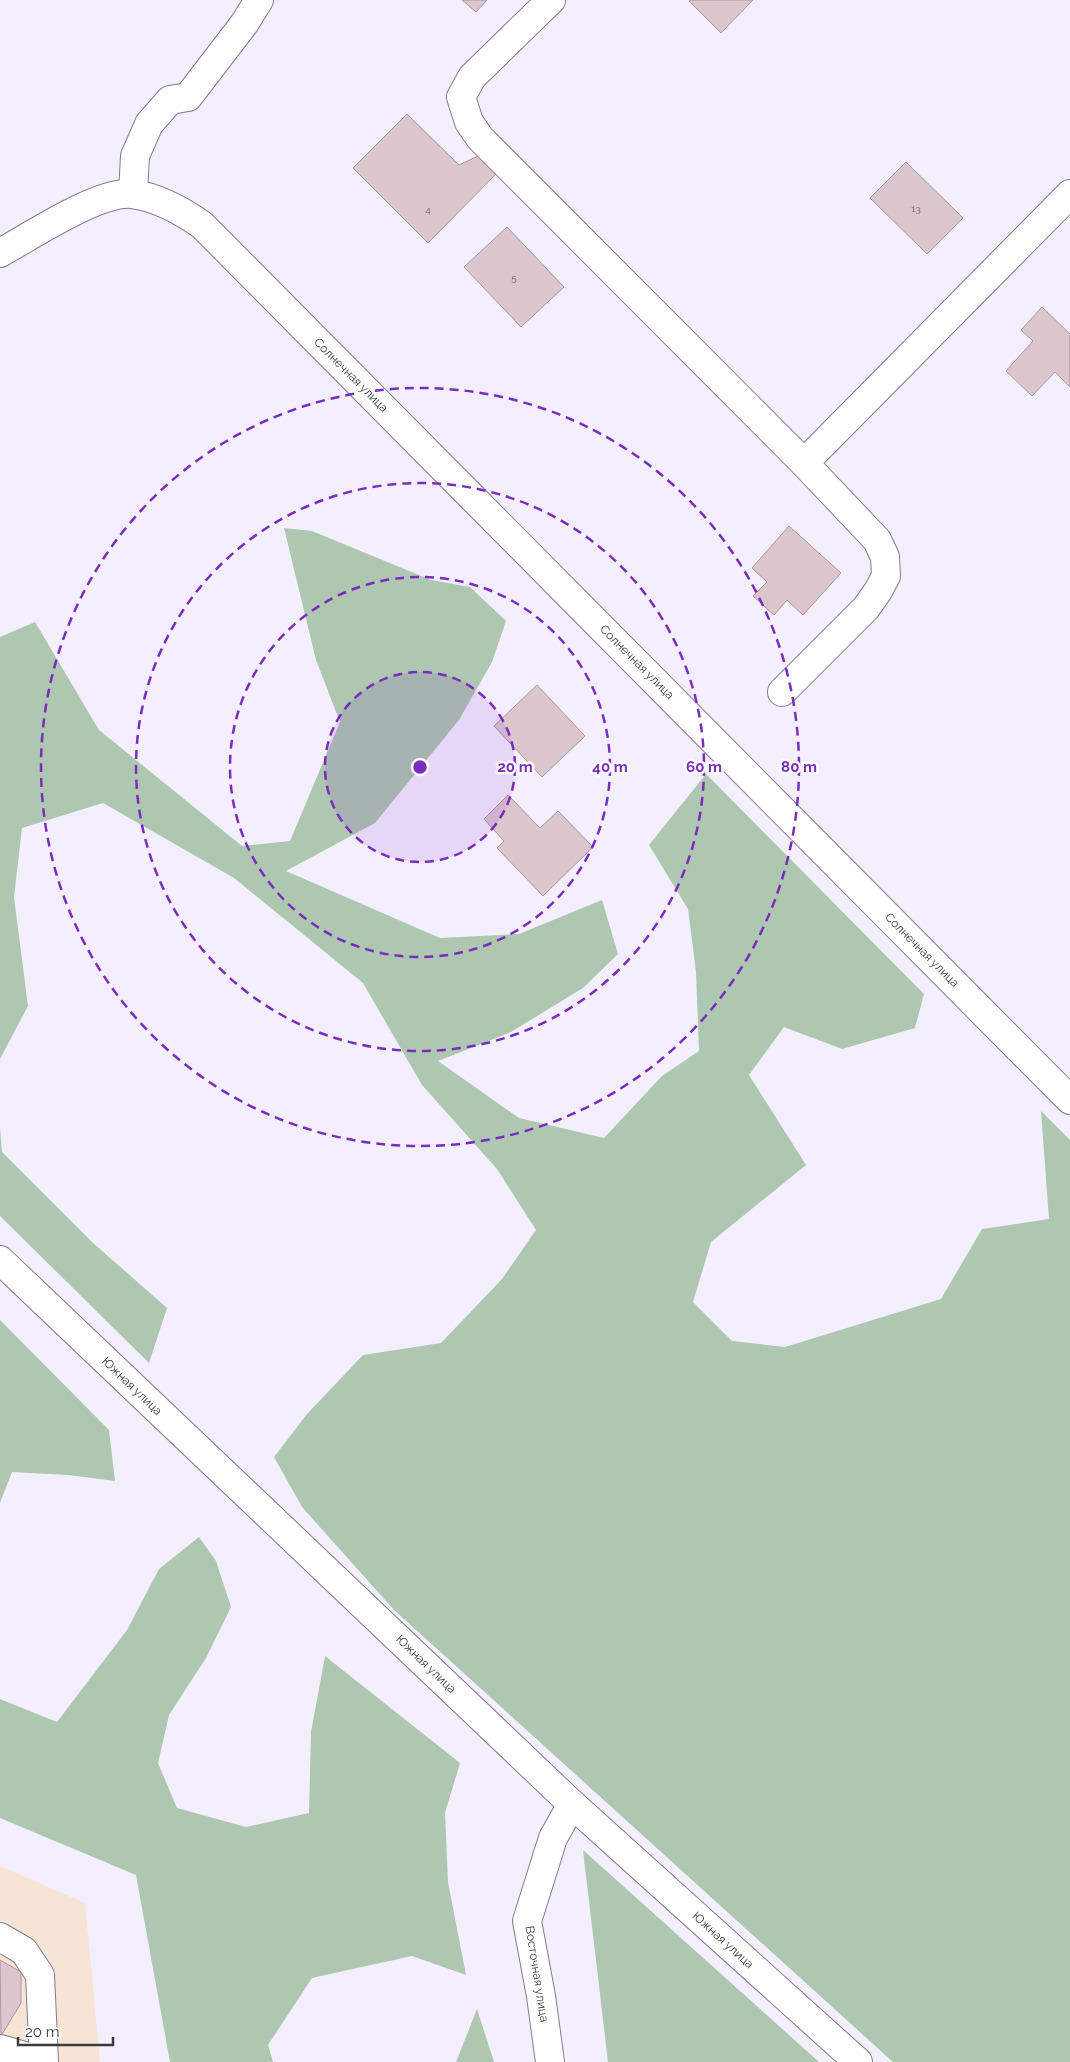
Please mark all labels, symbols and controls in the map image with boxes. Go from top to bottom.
house number: 13 [911,203,921,214]
house number: 4 [425,204,431,215]
house number: 5 [511,272,517,283]
street label: Солнечная улица [311,335,391,415]
street label: Солнечная улица [597,622,677,702]
centre of rings [411,758,429,776]
text: 20 m [497,758,533,776]
text: 40 m [592,758,628,776]
text: 60 m [686,758,722,776]
text: 80 m [781,758,817,776]
street label: Солнечная улица [882,910,962,990]
street label: Южная улица [99,1354,165,1418]
street label: Южная улица [393,1632,459,1696]
street label: Южная улица [689,1909,757,1971]
street label: Восточная улица [522,1925,552,2023]
scale bar [18,2014,112,2046]
text: 20 m [25,2023,60,2041]

